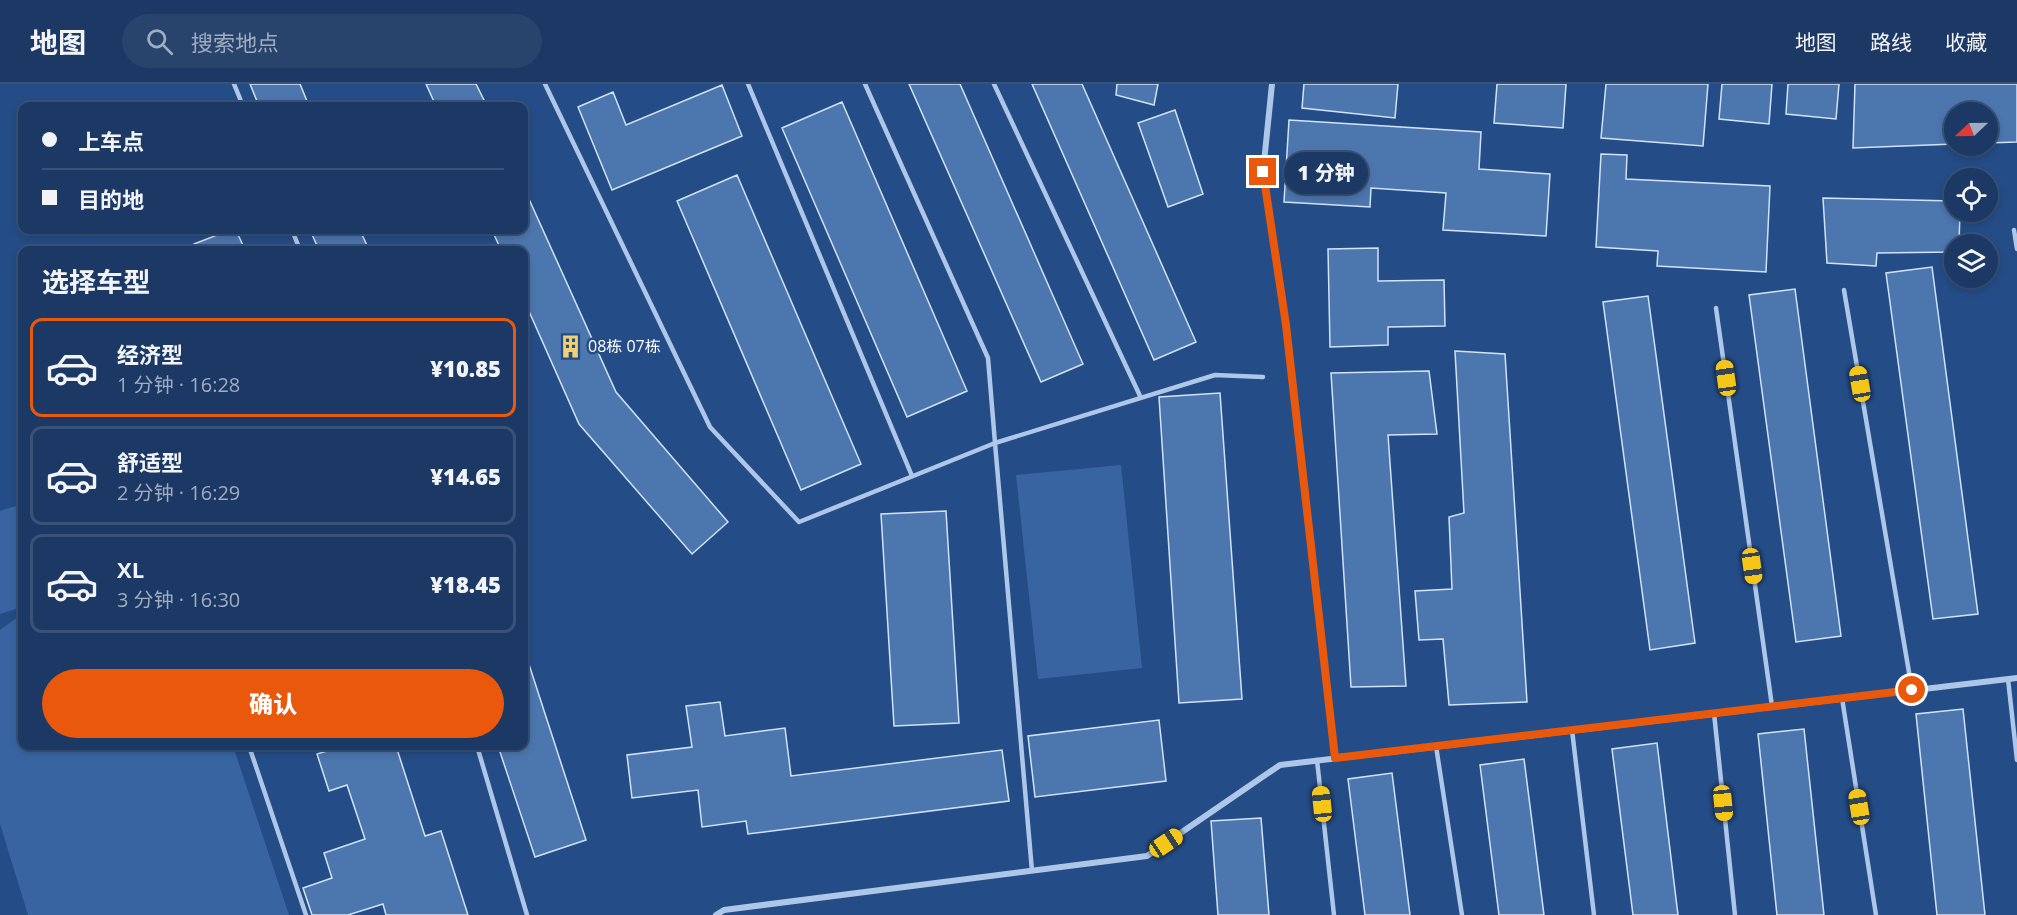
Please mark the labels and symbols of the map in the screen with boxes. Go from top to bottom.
north arrow [1944,102,1998,156]
callout: 1 分钟 [1284,151,1368,193]
route end [1249,158,1276,185]
building icon: 08栋 07栋 [557,333,583,359]
place label: 08栋 07栋 [588,335,661,357]
car [1715,359,1737,397]
car [1848,365,1872,403]
car [1741,547,1763,585]
route start [1898,676,1925,703]
car [1712,784,1734,822]
car [1311,785,1333,823]
car [1847,788,1871,826]
car [1146,825,1186,861]

